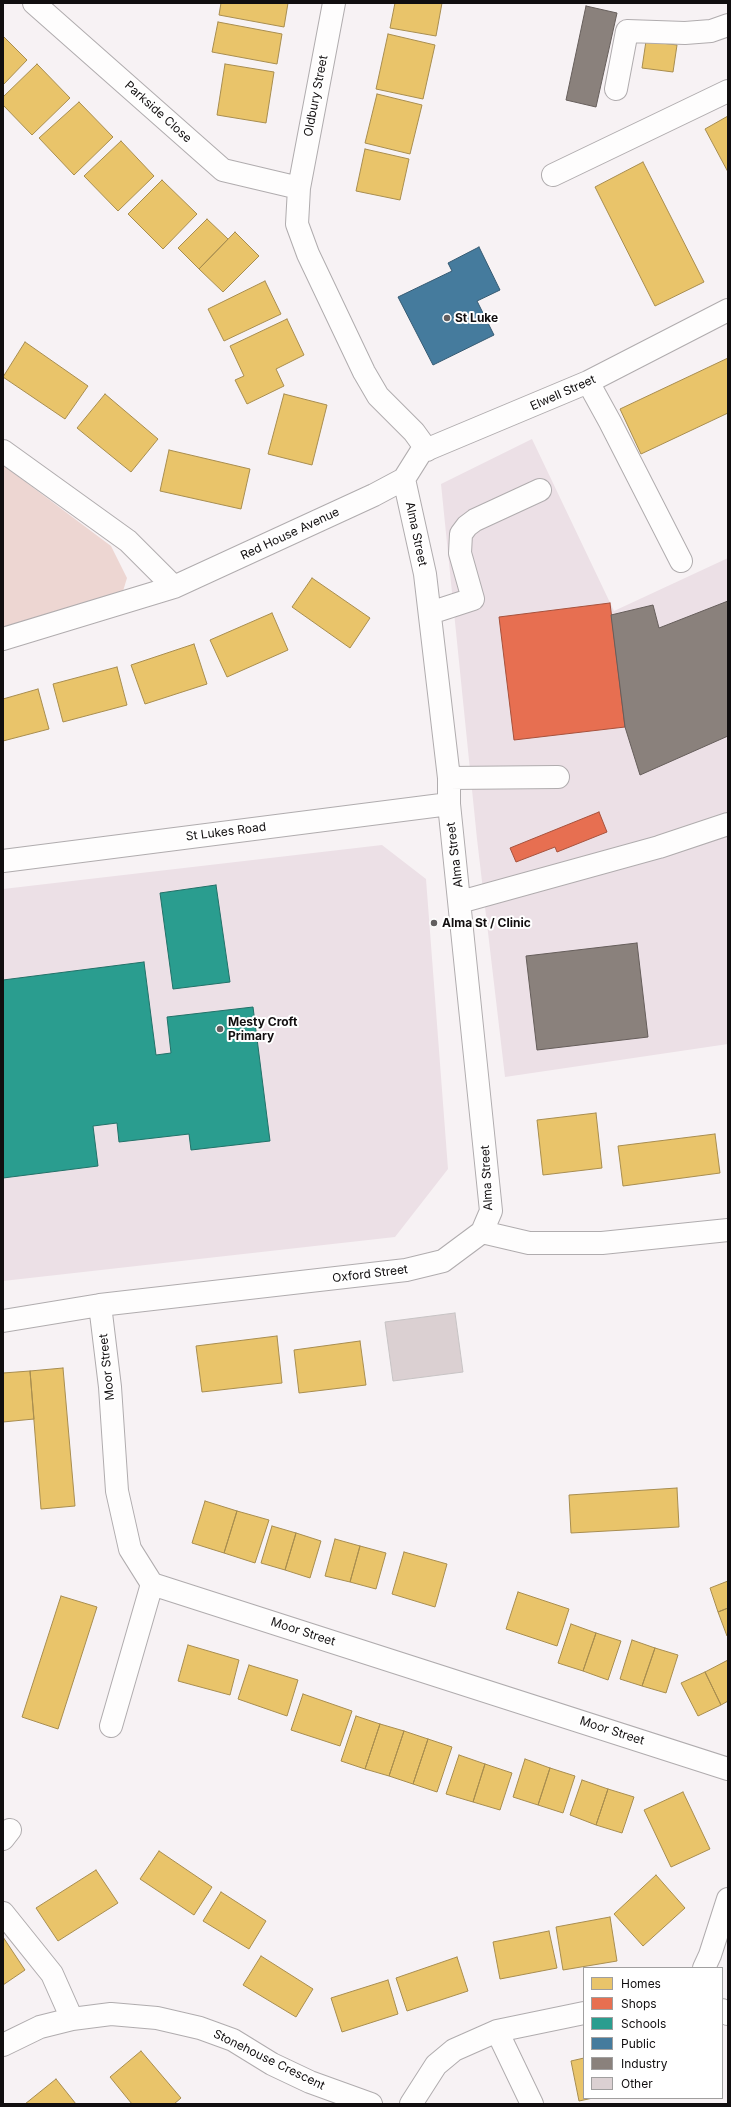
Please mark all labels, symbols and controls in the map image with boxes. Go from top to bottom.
street label: Oldbury Street [301,54,331,138]
street label: Parkside Close [122,78,194,146]
place label: St Luke [455,311,498,325]
marker: St Luke [442,313,452,323]
street label: Elwell Street [528,372,598,414]
street label: Alma Street [402,500,430,568]
street label: Red House Avenue [238,505,342,563]
street label: St Lukes Road [185,820,267,844]
street label: Alma Street [444,822,466,888]
place label: Alma St / Clinic [442,916,531,930]
marker: Alma St / Clinic [429,918,439,928]
place label: Mesty Croft Primary [228,1015,297,1043]
marker: Mesty Croft Primary [215,1024,225,1034]
street label: Alma Street [478,1145,496,1211]
street label: Oxford Street [331,1262,409,1286]
street label: Moor Street [96,1333,118,1401]
street label: Moor Street [269,1615,337,1649]
street label: Moor Street [578,1714,646,1748]
legend [583,1967,723,2099]
text: Homes [621,1976,661,1991]
text: Shops [621,1996,657,2011]
text: Schools [621,2016,666,2031]
street label: Stonehouse Crescent [211,2027,327,2093]
text: Public [621,2036,656,2051]
text: Industry [621,2056,667,2071]
text: Other [621,2076,653,2091]

